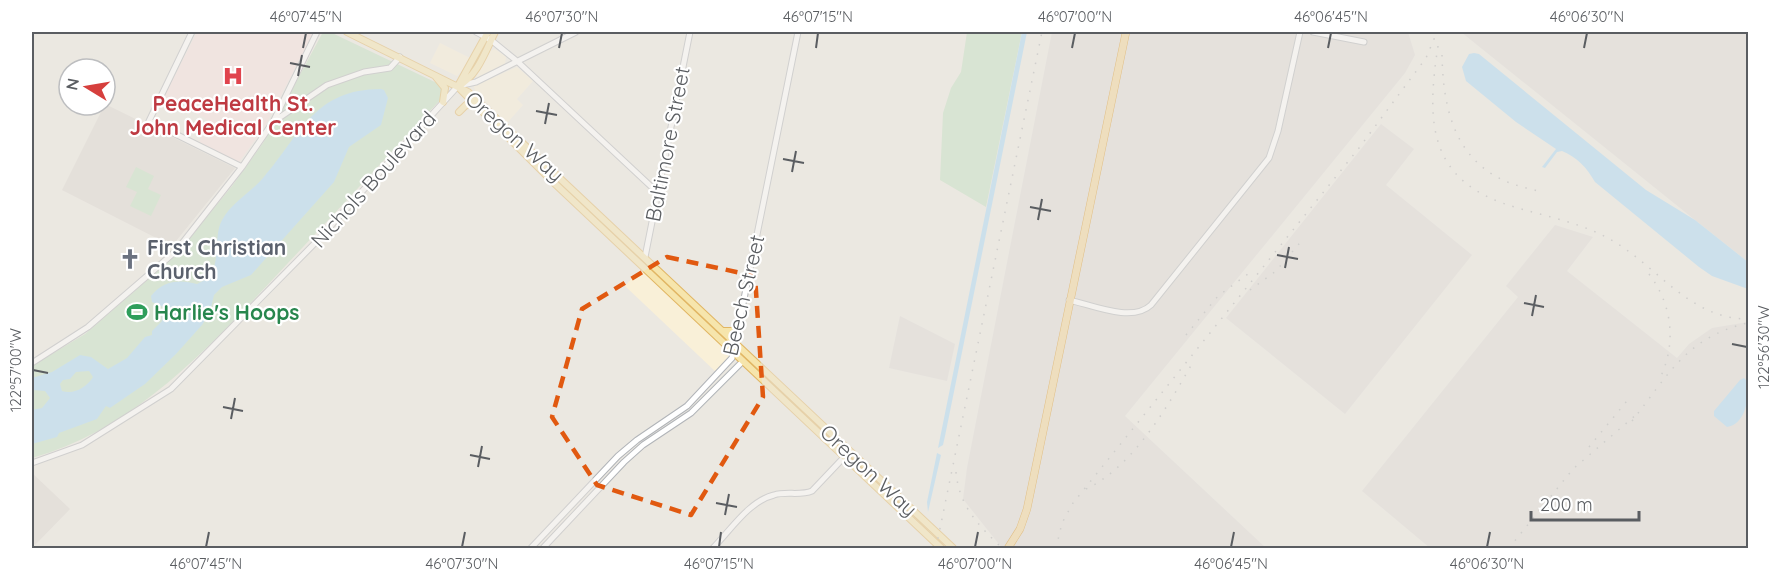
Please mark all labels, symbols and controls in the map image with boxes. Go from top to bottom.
text: 46°07'45"N [270,7,342,26]
text: 46°07'30"N [525,7,599,26]
text: 46°07'15"N [783,7,853,26]
text: 46°07'00"N [1038,7,1112,26]
text: 46°06'45"N [1294,7,1368,26]
text: 46°06'30"N [1550,7,1624,26]
north arrow [57,57,117,117]
hospital icon: PeaceHealth St. John Medical Center [221,64,245,88]
street label: Baltimore Street [639,64,695,224]
text: N [61,76,83,92]
street label: Oregon Way [460,85,570,187]
place label: PeaceHealth St. John Medical Center [130,90,336,140]
street label: Nichols Boulevard [305,105,441,253]
street label: Beech Street [716,232,770,358]
place label: First Christian Church [147,234,286,284]
church icon: First Christian Church [118,247,142,271]
place label: Harlie's Hoops [154,299,300,325]
sports icon: Harlie's Hoops [125,300,149,324]
text: 122°56'30"W [1754,305,1773,389]
text: 122°57'00"W [6,327,25,412]
street label: Oregon Way [815,418,923,522]
scale bar [1531,484,1639,522]
text: 200 m [1540,493,1593,516]
text: 46°07'45"N [170,554,242,573]
text: 46°07'30"N [425,554,499,573]
text: 46°07'15"N [684,554,754,573]
text: 46°07'00"N [938,554,1012,573]
text: 46°06'45"N [1194,554,1268,573]
text: 46°06'30"N [1450,554,1524,573]

